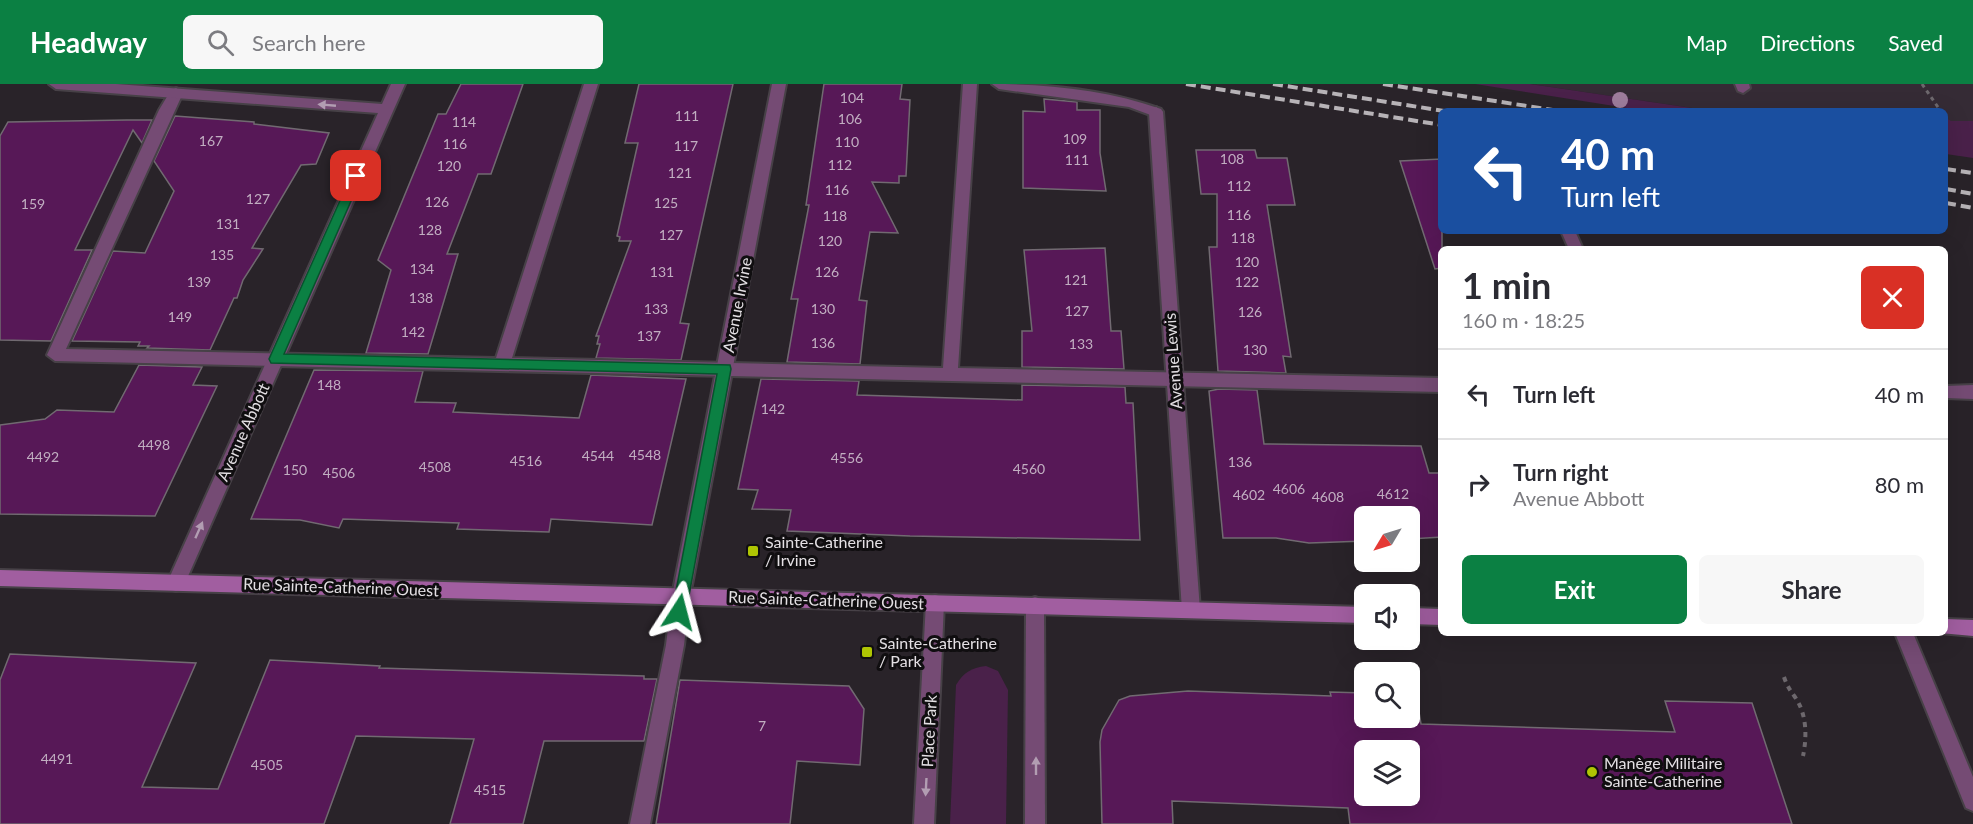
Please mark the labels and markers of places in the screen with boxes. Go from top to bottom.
pin [330,150,381,201]
place label: Sainte-Catherine / Irvine [765,532,883,569]
marker: Sainte-Catherine / Irvine [746,544,760,558]
place label: Sainte-Catherine / Park [879,633,997,670]
marker: Sainte-Catherine / Park [860,645,874,659]
place label: Manège Militaire Sainte-Catherine [1604,753,1722,790]
marker: Manège Militaire Sainte-Catherine [1585,765,1599,779]

